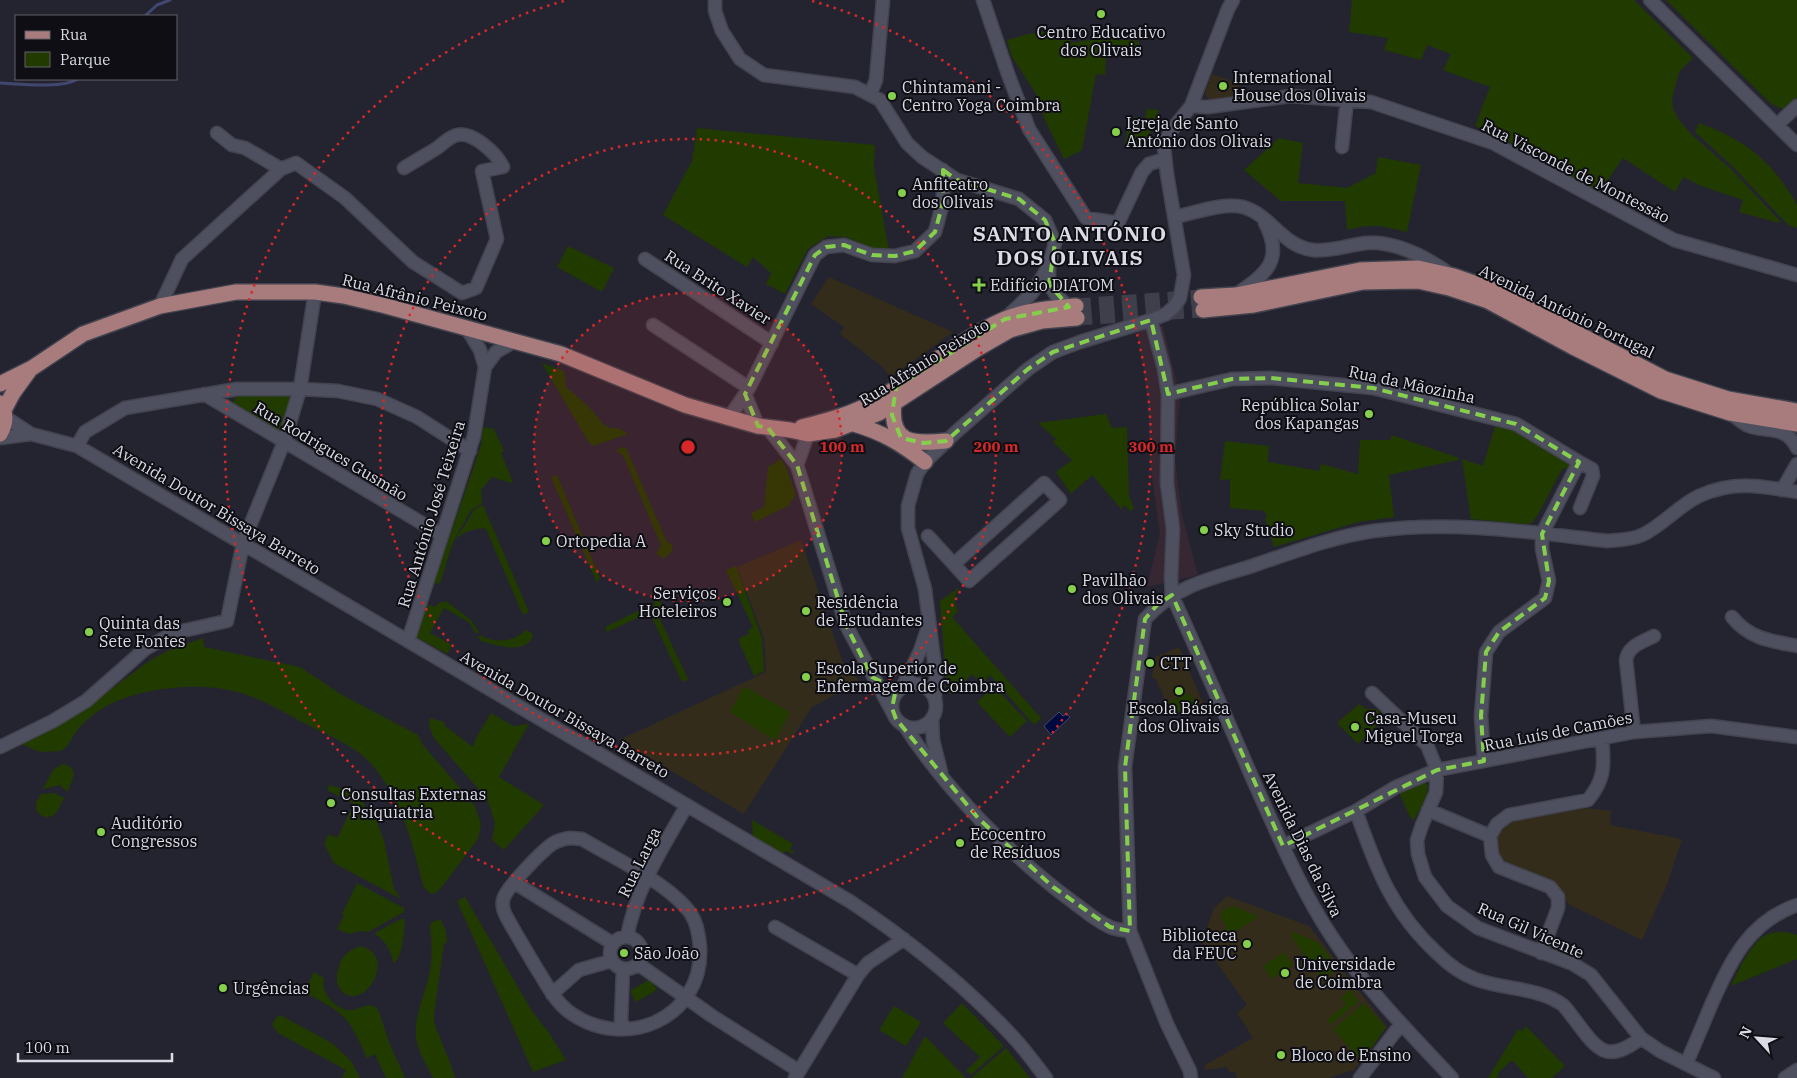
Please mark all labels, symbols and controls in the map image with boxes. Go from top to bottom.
marker: Centro Educativo dos Olivais [1095,8,1107,20]
legend [15,15,178,80]
place label: Centro Educativo dos Olivais [1036,22,1166,60]
text: Rua [60,25,87,44]
text: Parque [60,50,110,69]
place label: International House dos Olivais [1233,67,1366,105]
place label: Chintamani - Centro Yoga Coimbra [902,77,1061,115]
marker: International House dos Olivais [1217,80,1229,92]
marker: Chintamani - Centro Yoga Coimbra [886,90,898,102]
place label: Igreja de Santo António dos Olivais [1126,113,1271,151]
street label: Rua Visconde de Montessão [1479,115,1673,227]
marker: Igreja de Santo António dos Olivais [1110,126,1122,138]
place label: Anfiteatro dos Olivais [912,174,994,212]
marker: Anfiteatro dos Olivais [896,187,908,199]
district label: SANTO ANTÓNIO DOS OLIVAIS [973,219,1167,271]
street label: Rua Brito Xavier [661,245,775,329]
street label: Avenida António Portugal [1476,260,1658,362]
street label: Rua Afrânio Peixoto [340,269,490,325]
place label: Edifício DIATOM [990,275,1114,295]
marker: Edifício DIATOM [972,278,986,292]
street label: Rua Afrânio Peixoto [856,314,992,410]
street label: Rua da Mãozinha [1347,361,1477,407]
place label: República Solar dos Kapangas [1241,395,1359,433]
street label: Rua Rodrigues Gusmão [251,397,411,505]
marker: República Solar dos Kapangas [1363,408,1375,420]
street label: Rua António José Teixeira [393,418,469,610]
text: 100 m [819,437,865,456]
text: 200 m [973,437,1019,456]
text: 300 m [1128,437,1174,456]
centre of rings [679,438,697,456]
street label: Avenida Doutor Bissaya Barreto [110,439,324,579]
place label: Sky Studio [1214,520,1294,540]
marker: Sky Studio [1198,524,1210,536]
place label: Ortopedia A [556,531,646,551]
marker: Ortopedia A [540,535,552,547]
place label: Pavilhão dos Olivais [1082,570,1164,608]
place label: Serviços Hoteleiros [639,583,717,621]
marker: Pavilhão dos Olivais [1066,583,1078,595]
place label: Residência de Estudantes [816,592,922,630]
marker: Serviços Hoteleiros [721,596,733,608]
marker: Residência de Estudantes [800,605,812,617]
place label: Quinta das Sete Fontes [99,613,186,651]
marker: Quinta das Sete Fontes [83,626,95,638]
street label: Avenida Doutor Bissaya Barreto [457,646,673,782]
place label: CTT [1160,653,1192,673]
marker: CTT [1144,657,1156,669]
place label: Escola Superior de Enfermagem de Coimbra [816,658,1005,696]
marker: Escola Superior de Enfermagem de Coimbra [800,671,812,683]
marker: Escola Básica dos Olivais [1173,685,1185,697]
place label: Escola Básica dos Olivais [1128,698,1230,736]
street label: Rua Luís de Camões [1482,707,1634,755]
place label: Casa-Museu Miguel Torga [1365,708,1463,746]
marker: Casa-Museu Miguel Torga [1349,721,1361,733]
street label: Avenida Dias da Silva [1259,768,1347,921]
place label: Consultas Externas - Psiquiatria [341,784,486,822]
marker: Consultas Externas - Psiquiatria [325,797,337,809]
place label: Auditório Congressos [111,813,197,851]
street label: Rua Larga [613,823,665,900]
place label: Ecocentro de Resíduos [970,824,1060,862]
marker: Auditório Congressos [95,826,107,838]
marker: Ecocentro de Resíduos [954,837,966,849]
street label: Rua Gil Vicente [1475,898,1587,962]
place label: Biblioteca da FEUC [1162,925,1237,963]
marker: Biblioteca da FEUC [1241,938,1253,950]
place label: São João [634,943,699,963]
marker: São João [618,947,630,959]
place label: Universidade de Coimbra [1295,954,1396,992]
marker: Universidade de Coimbra [1279,967,1291,979]
place label: Urgências [233,978,309,998]
marker: Urgências [217,982,229,994]
north arrow [1732,1013,1782,1063]
text: N [1735,1023,1756,1041]
scale bar [18,1030,171,1062]
text: 100 m [25,1038,70,1057]
place label: Bloco de Ensino [1291,1045,1411,1065]
marker: Bloco de Ensino [1275,1049,1287,1061]

